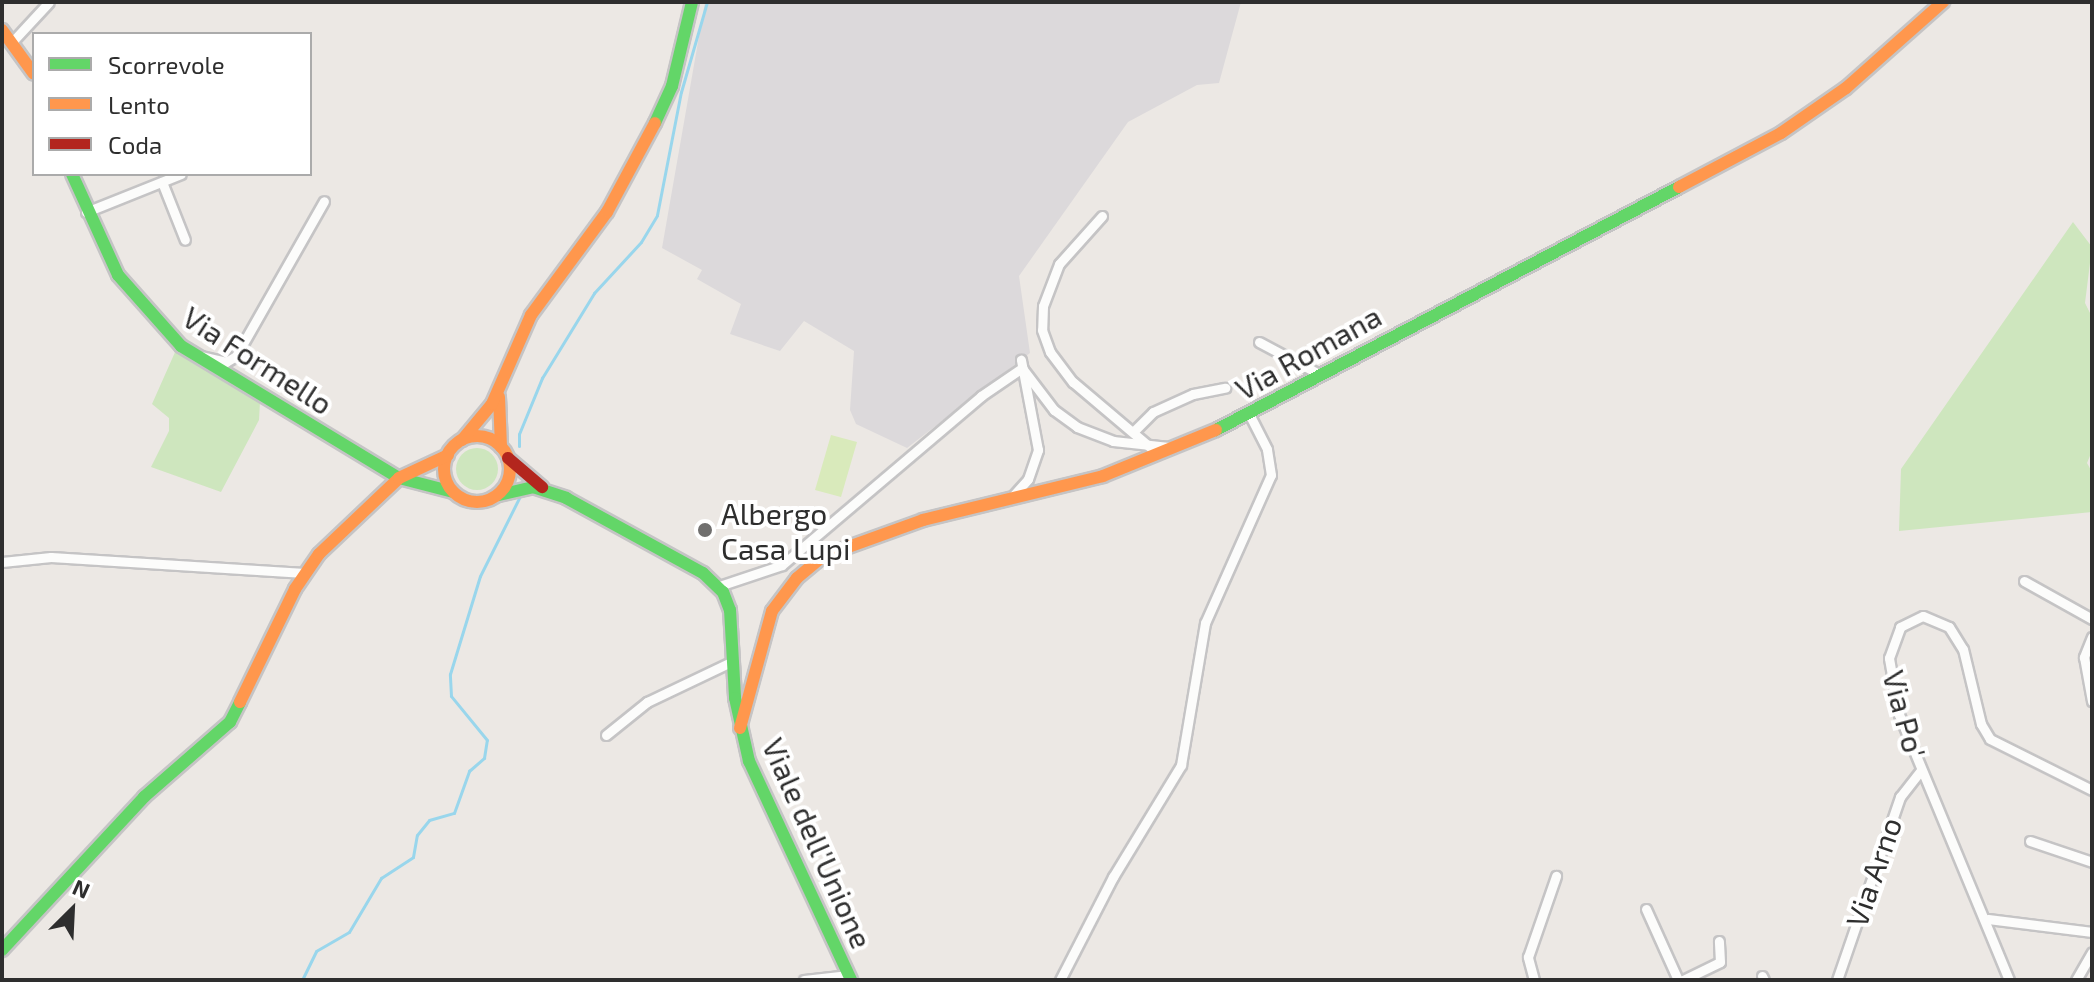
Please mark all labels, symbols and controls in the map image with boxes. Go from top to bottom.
legend [32,32,312,176]
text: Scorrevole [108,50,225,79]
text: Lento [108,90,170,119]
text: Coda [108,130,162,159]
street label: Via Romana [1229,297,1387,407]
street label: Via Formello [177,298,339,422]
place label: Albergo Casa Lupi [721,495,850,566]
marker: Albergo Casa Lupi [696,521,714,539]
street label: Via Po' [1876,666,1934,762]
street label: Viale dell'Unione [756,732,880,954]
street label: Via Arno [1837,812,1909,932]
north arrow [32,870,112,950]
text: N [69,873,94,903]

